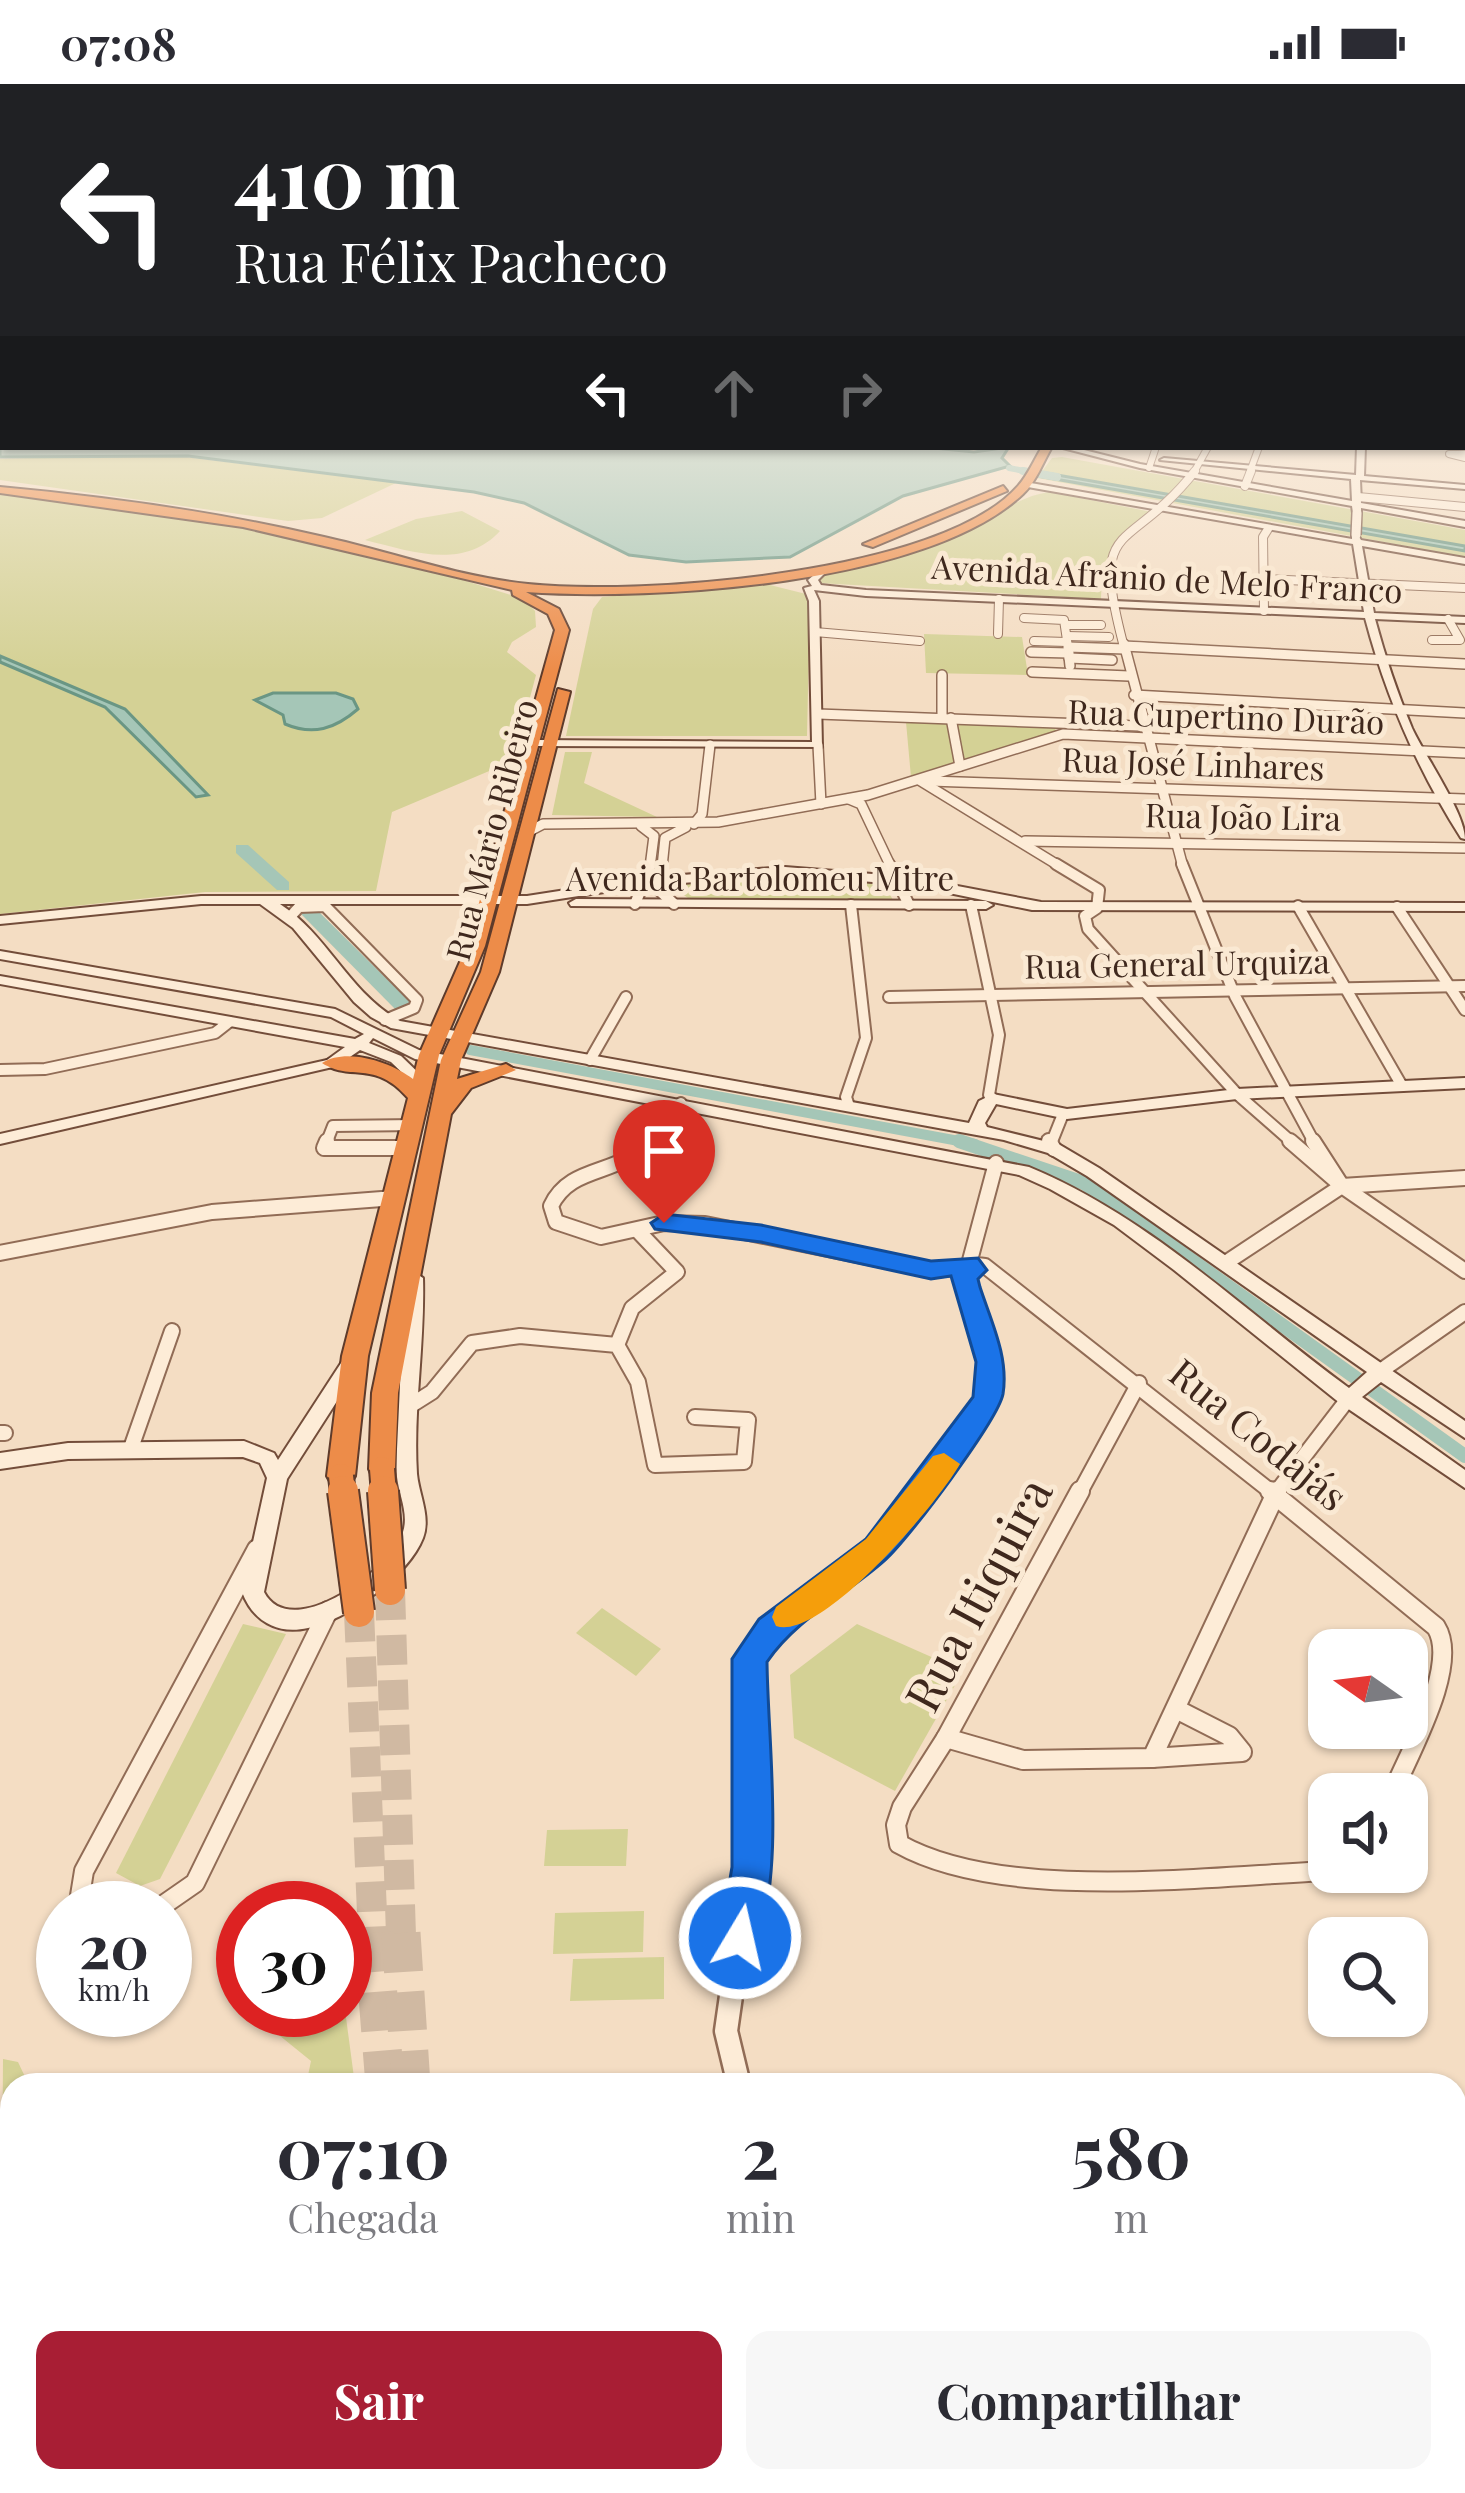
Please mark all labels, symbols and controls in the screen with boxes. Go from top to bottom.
text: 07:08 [60,12,177,72]
text: 410 m [234,118,460,230]
icon: left [36,132,192,288]
text: Rua Félix Pacheco [234,225,668,297]
icon: left [575,360,641,426]
icon: ahead [701,360,767,426]
icon: right [827,360,893,426]
street label: Avenida Afrânio de Melo Franco [929,543,1404,611]
street label: Rua Cupertino Durão [1067,687,1385,743]
street label: Rua Mário Ribeiro [434,694,546,965]
street label: Rua José Linhares [1061,735,1325,789]
street label: Rua João Lira [1145,791,1342,839]
street label: Avenida Bartolomeu Mitre [565,855,954,899]
street label: Rua General Urquiza [1024,937,1331,987]
pin [613,1100,715,1223]
icon: arrive [631,1118,697,1184]
street label: Rua Codajás [1160,1346,1359,1521]
street label: Rua Itiquira [888,1466,1065,1721]
north arrow [1308,1629,1428,1749]
map controls [1308,1629,1428,2037]
button: sound [1308,1773,1428,1893]
position arrow [677,1875,803,2001]
speed limit sign: 30 [216,1881,372,2037]
text: 20 [79,1904,149,1984]
button: search [1308,1917,1428,2037]
text: km/h [78,1969,150,2009]
text: 07:10 [276,2101,450,2197]
text: 2 [742,2101,779,2197]
text: 580 [1071,2101,1191,2197]
text: Chegada [287,2191,439,2243]
text: min [726,2191,795,2243]
text: m [1114,2191,1148,2243]
button: Sair [36,2331,722,2469]
button: Compartilhar [746,2331,1431,2469]

